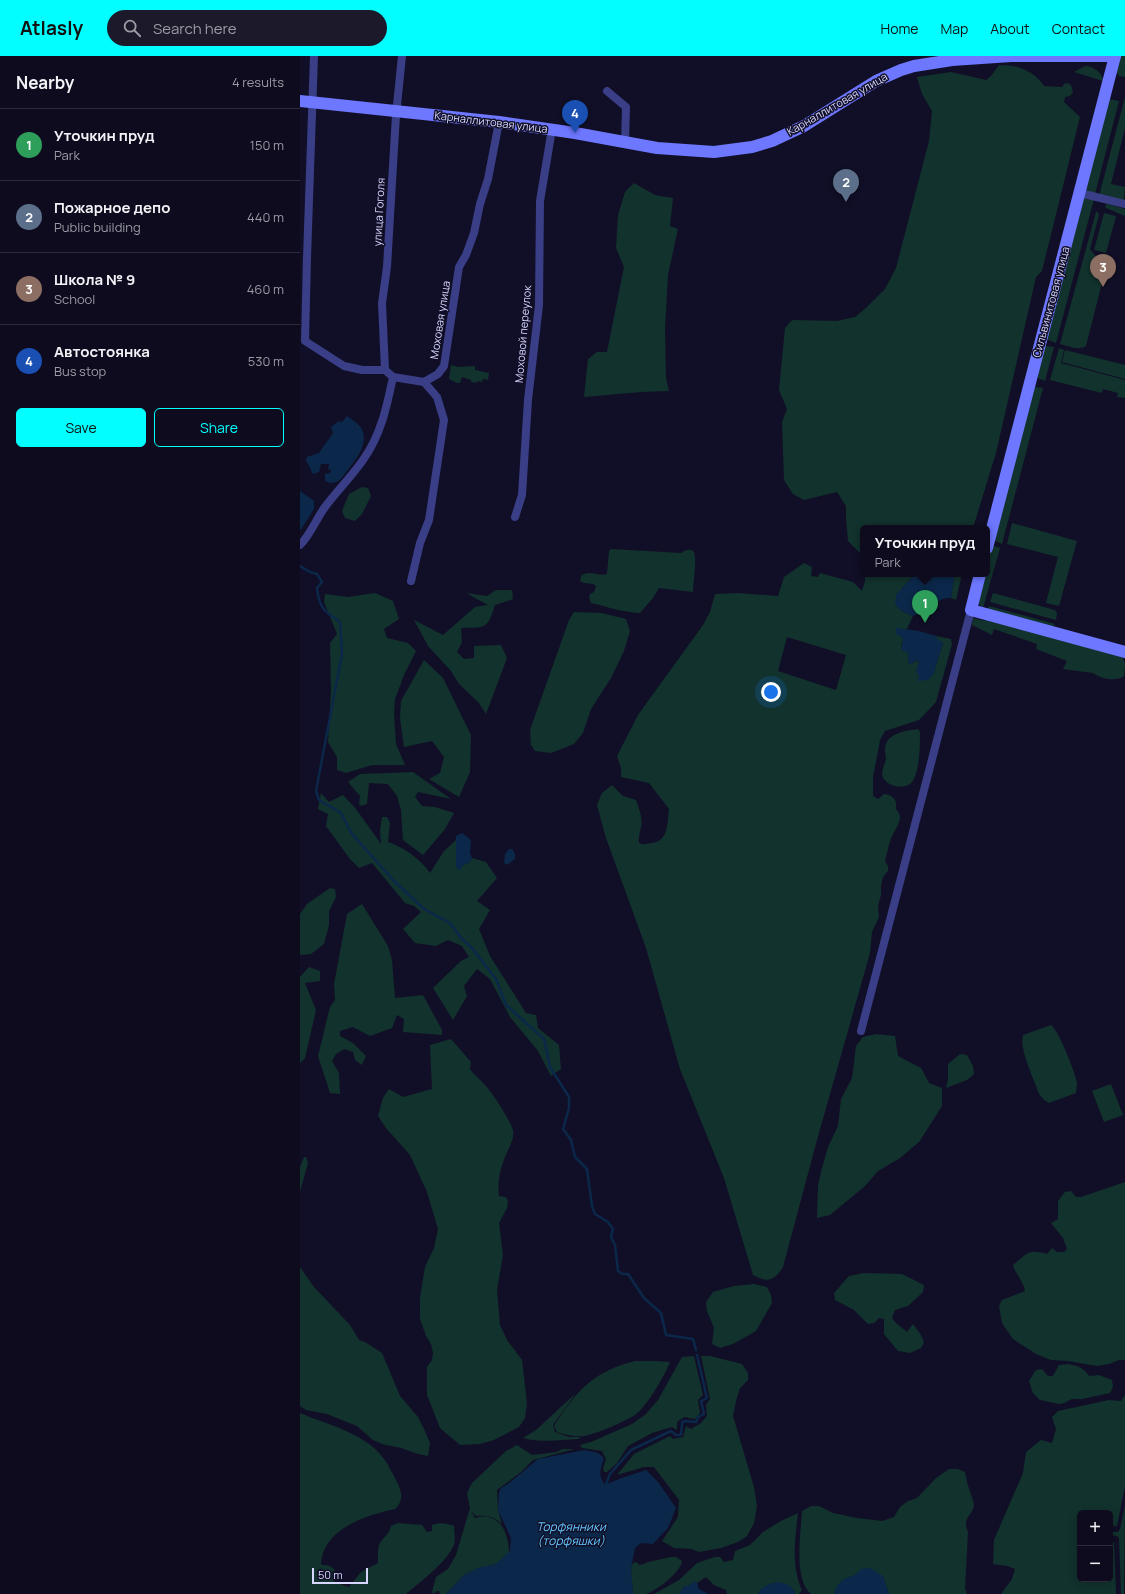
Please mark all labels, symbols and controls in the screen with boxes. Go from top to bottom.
search box [107,10,387,46]
text: Atlasly [20,15,83,41]
icon: search [121,17,143,39]
text: Search here [153,18,236,39]
text: Home [881,19,918,38]
text: Map [940,19,968,38]
text: About [990,19,1030,38]
text: Contact [1052,19,1105,38]
street label: Карналлитовая улица [784,69,890,139]
text: Nearby [16,71,74,94]
text: 4 results [232,73,284,91]
pin: 4 [562,100,588,133]
street label: Карналлитовая улица [434,107,549,136]
text: Уточкин пруд [54,125,154,146]
text: 1 [26,136,32,154]
text: 150 m [250,136,284,154]
text: Park [54,146,80,164]
pin: 2 [833,169,859,202]
street label: улица Гоголя [369,177,388,247]
text: Пожарное депо [54,197,170,218]
text: 2 [25,208,33,226]
text: 440 m [247,208,284,226]
text: Public building [54,218,141,236]
street label: Сильвинитовая улица [1028,245,1073,359]
pin: 3 [1090,254,1116,287]
text: Школа № 9 [54,269,135,290]
text: 3 [25,280,33,298]
text: 460 m [247,280,284,298]
street label: Моховая улица [426,280,453,360]
street label: Моховой переулок [511,284,534,383]
text: School [54,290,95,308]
text: Автостоянка [54,341,150,362]
text: 4 [25,352,33,370]
text: 530 m [248,352,284,370]
text: Bus stop [54,362,106,380]
button: Save [16,408,146,447]
button: Share [154,408,284,447]
popup [860,525,990,577]
text: Уточкин пруд [875,532,975,553]
text: Park [875,553,901,571]
pin: 1 [912,590,938,623]
your location [761,682,781,702]
map controls [1077,1510,1113,1582]
button: + [1077,1510,1113,1546]
water label: Торфянники (торфяшки) [536,1518,607,1549]
button: − [1077,1546,1113,1582]
scale bar [312,1566,368,1585]
text: 50 m [318,1567,343,1582]

